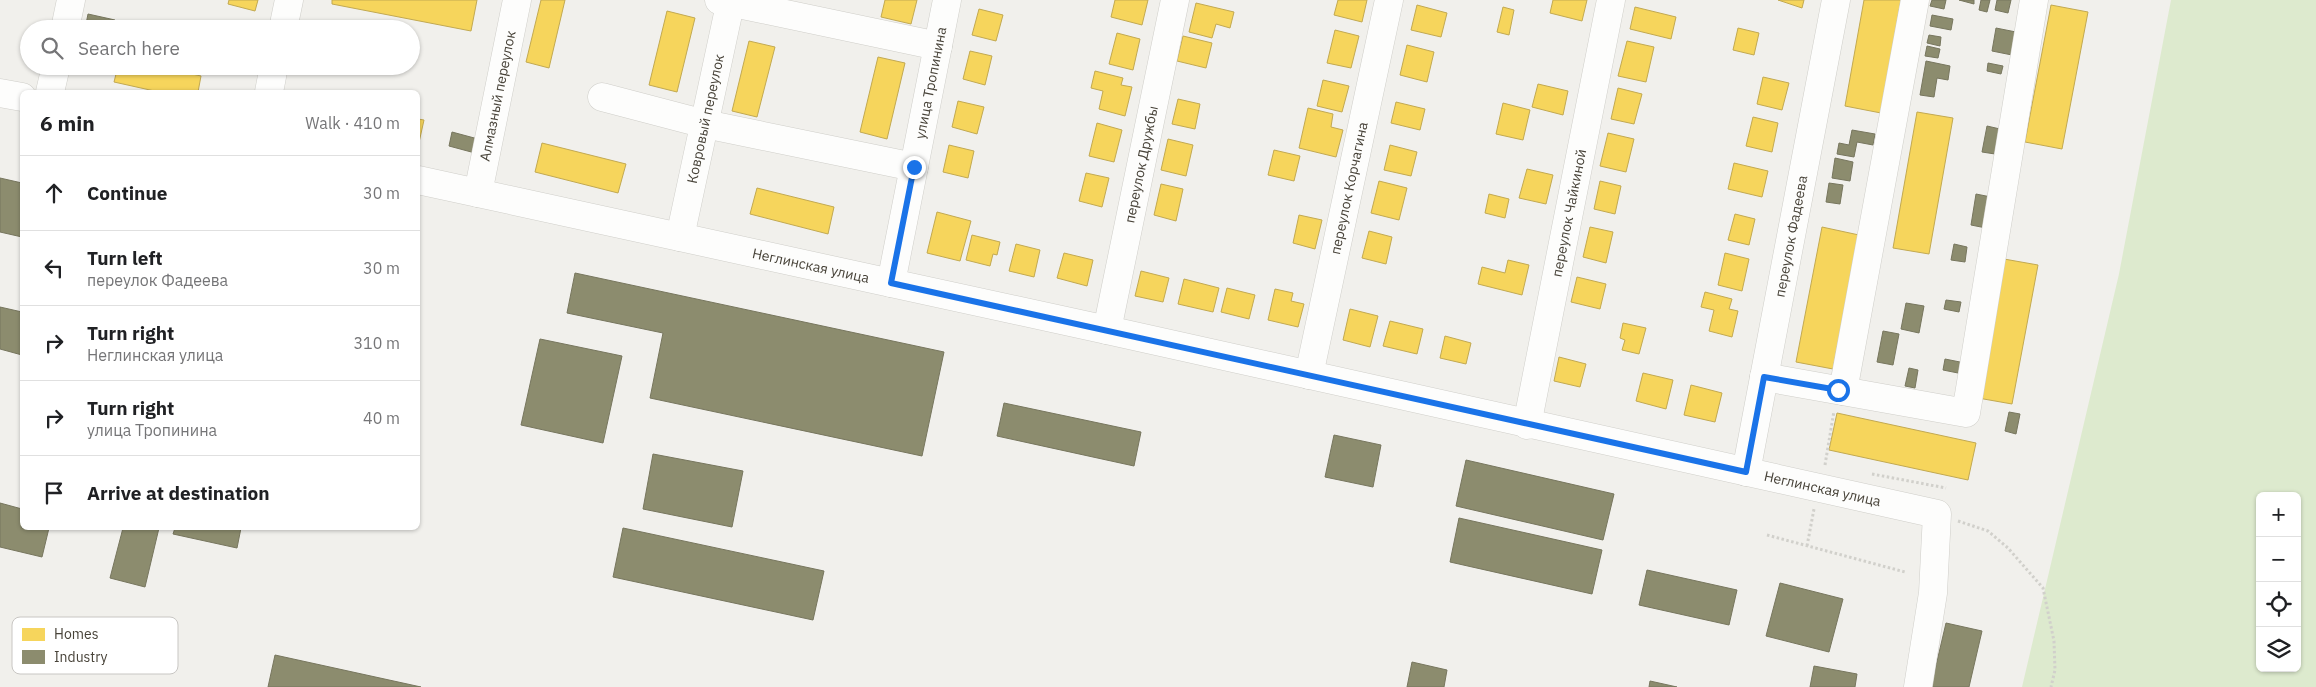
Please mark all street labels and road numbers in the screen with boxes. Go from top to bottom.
street label: улица Тропинина [911,25,951,141]
street label: Алмазный переулок [476,29,520,163]
street label: Ковровый переулок [683,52,728,185]
street label: переулок Дружбы [1120,104,1162,225]
street label: переулок Корчагина [1326,120,1372,256]
street label: переулок Чайкиной [1547,148,1590,279]
street label: переулок Фадеева [1771,173,1811,299]
street label: Неглинская улица [751,244,872,287]
street label: Неглинская улица [1762,467,1883,510]

